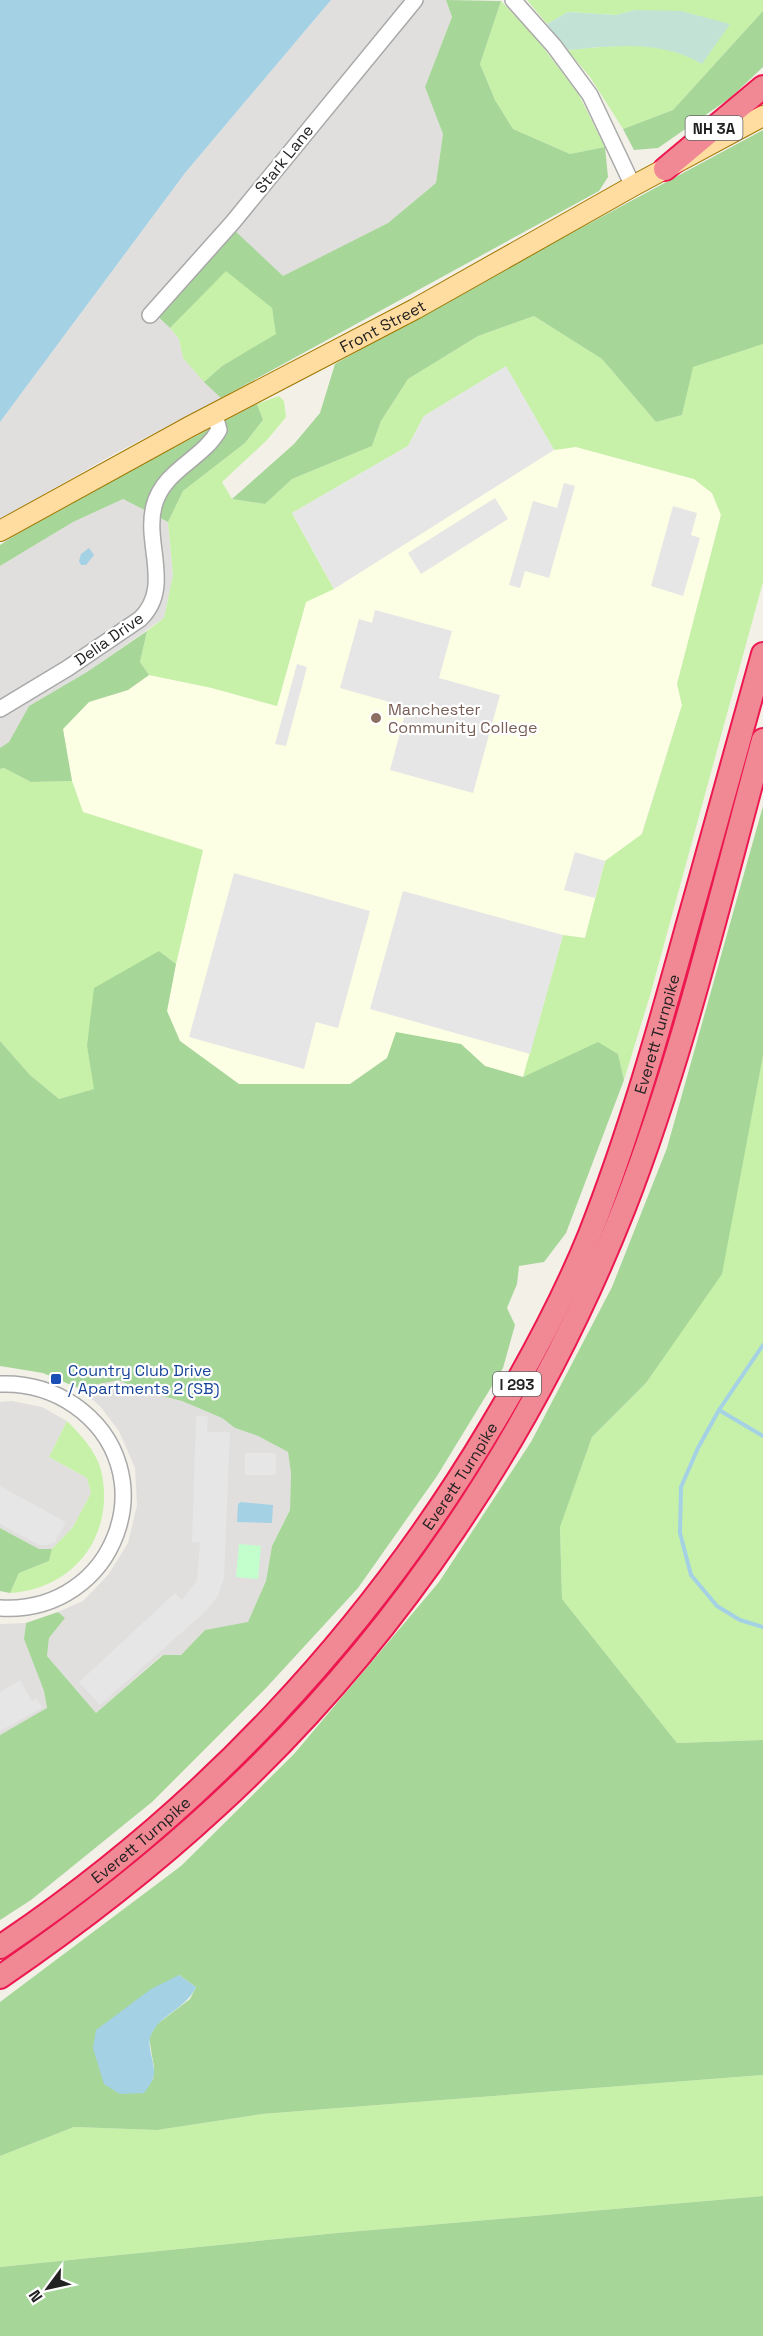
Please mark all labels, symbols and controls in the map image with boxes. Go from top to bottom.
road number: NH 3A [686,116,742,140]
street label: Stark Lane [250,120,318,198]
street label: Front Street [336,295,429,357]
street label: Delia Drive [70,608,148,670]
place label: Manchester Community College [388,699,538,738]
marker: Manchester Community College [369,711,383,725]
street label: Everett Turnpike [629,972,684,1097]
place label: Country Club Drive / Apartments 2 (SB) [68,1360,220,1399]
marker: Country Club Drive / Apartments 2 (SB) [49,1372,63,1386]
road number: I 293 [493,1372,541,1396]
street label: Everett Turnpike [417,1418,502,1534]
street label: Everett Turnpike [87,1792,195,1888]
north arrow [18,2258,78,2318]
text: N [24,2286,48,2306]

